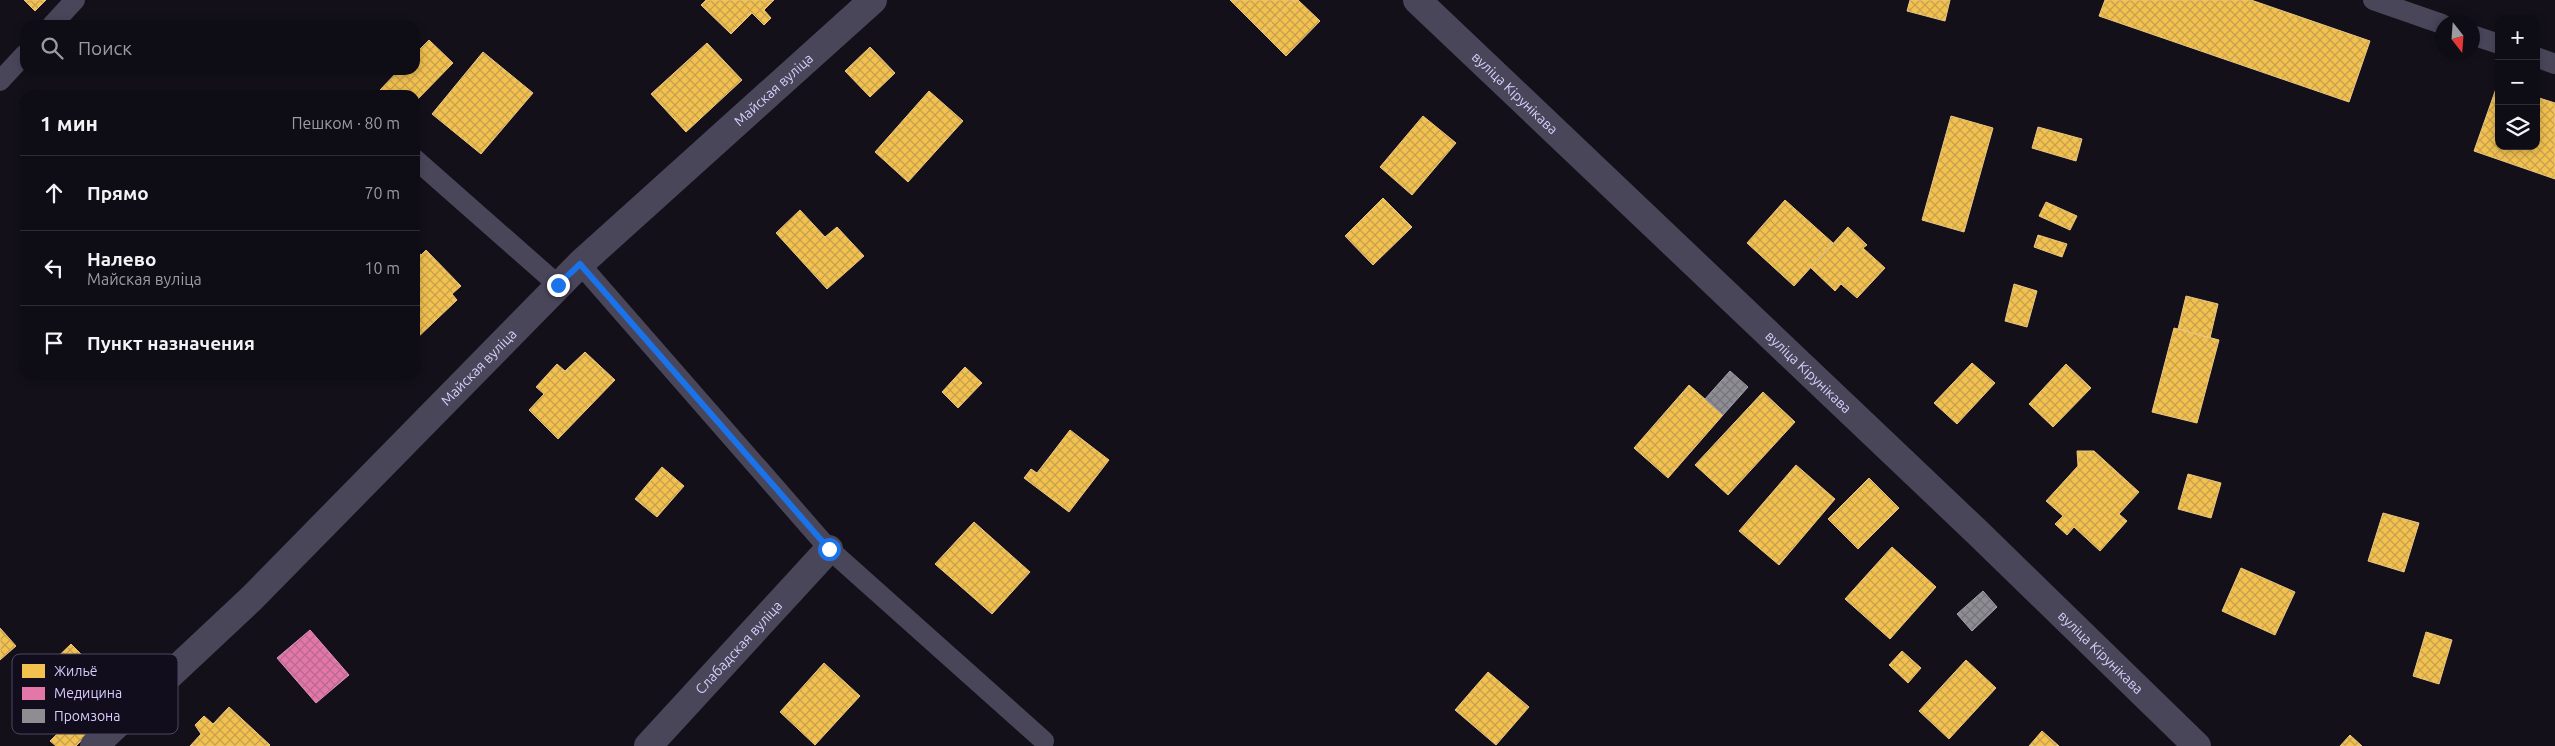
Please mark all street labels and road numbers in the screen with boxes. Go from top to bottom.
street label: вуліца Кірунікава [1469,49,1561,137]
street label: Майская вуліца [731,50,816,129]
street label: Майская вуліца [438,326,520,409]
street label: вуліца Кірунікава [1762,327,1855,416]
street label: Слабадская вуліца [692,597,785,697]
street label: вуліца Кірунікава [2055,607,2147,697]

